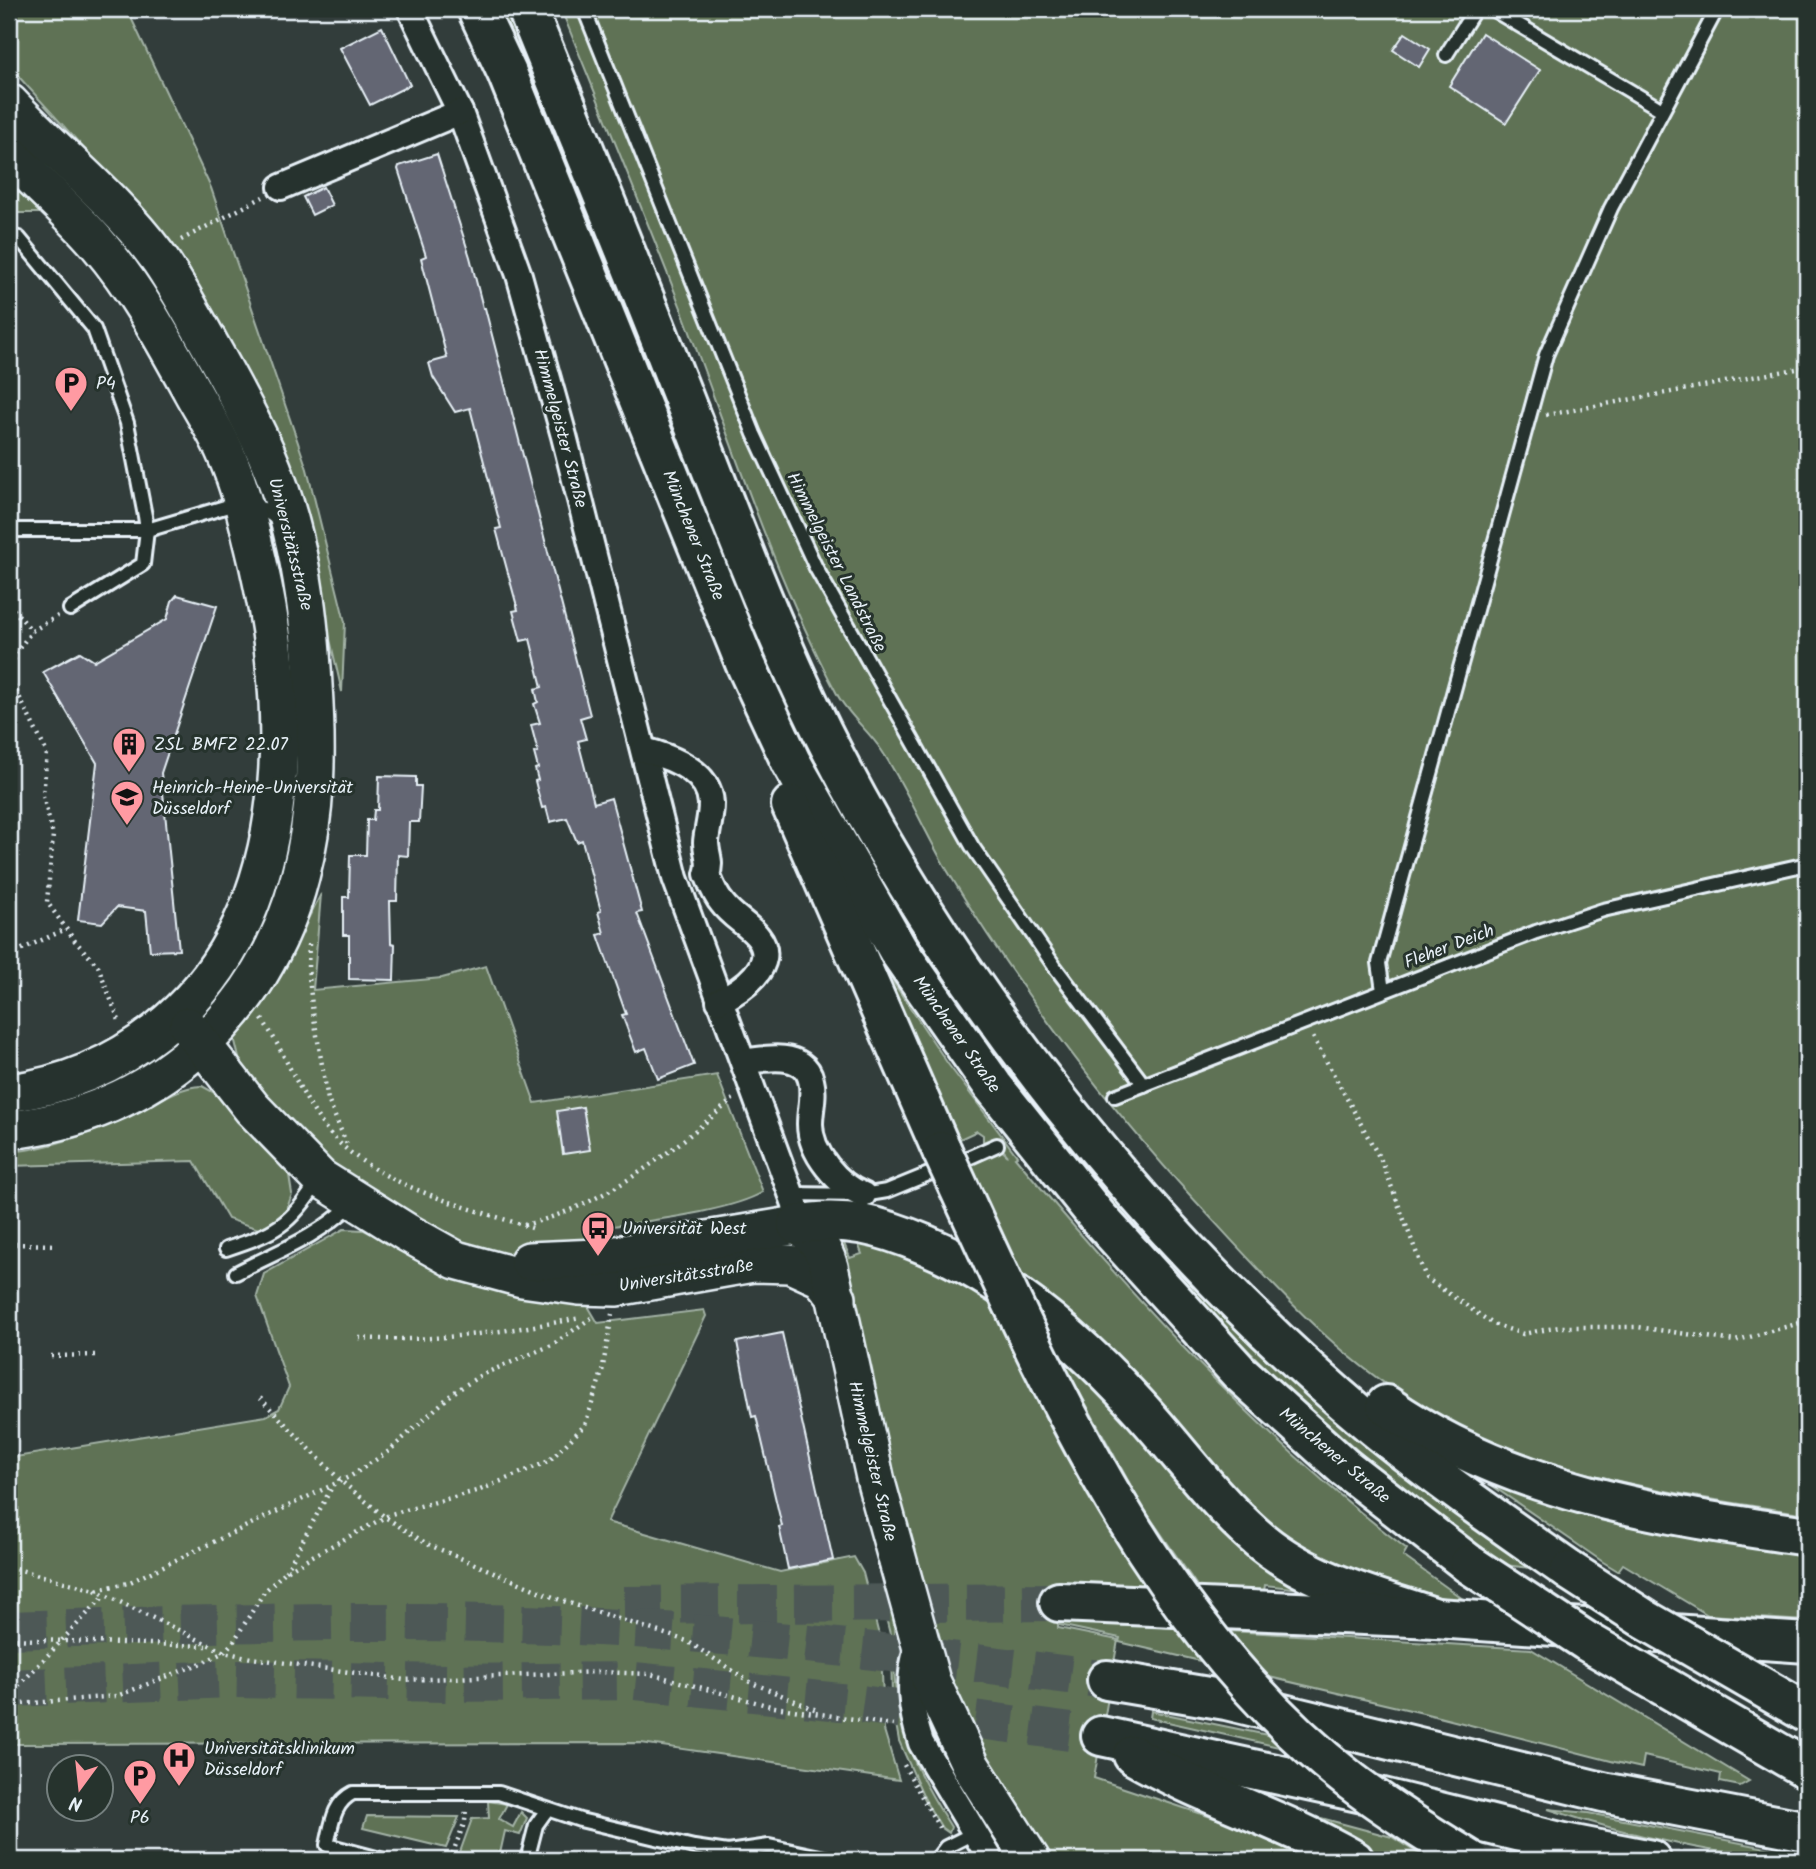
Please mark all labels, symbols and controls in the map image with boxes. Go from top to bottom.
street label: Himmelgeister Straße [524,345,595,511]
parking icon: P4 [52,364,90,413]
place label: P4 [96,370,116,399]
street label: Münchener Straße [653,466,732,605]
street label: Himmelgeister Landstraße [778,467,894,658]
street label: Universitätsstraße [259,475,320,614]
building icon: ZSL BMFZ 22.07 [110,725,148,774]
place label: ZSL BMFZ 22.07 [154,731,288,760]
place label: Heinrich-Heine-Universität Düsseldorf [152,774,354,824]
school or university icon: Heinrich-Heine-Universität Düsseldorf [108,778,146,827]
street label: Fleher Deich [1400,917,1499,978]
street label: Münchener Straße [904,970,1007,1100]
bus stop icon: Universität West [579,1209,617,1258]
place label: Universität West [622,1215,748,1244]
street label: Universitätsstraße [617,1252,756,1301]
street label: Himmelgeister Straße [839,1378,904,1544]
street label: Münchener Straße [1272,1400,1396,1512]
place label: Universitätsklinikum Düsseldorf [204,1735,355,1785]
hospital icon: Universitätsklinikum Düsseldorf [160,1739,198,1788]
north arrow [46,1754,116,1824]
parking icon: P6 [121,1757,159,1806]
text: N [66,1786,86,1819]
place label: P6 [130,1804,150,1833]

